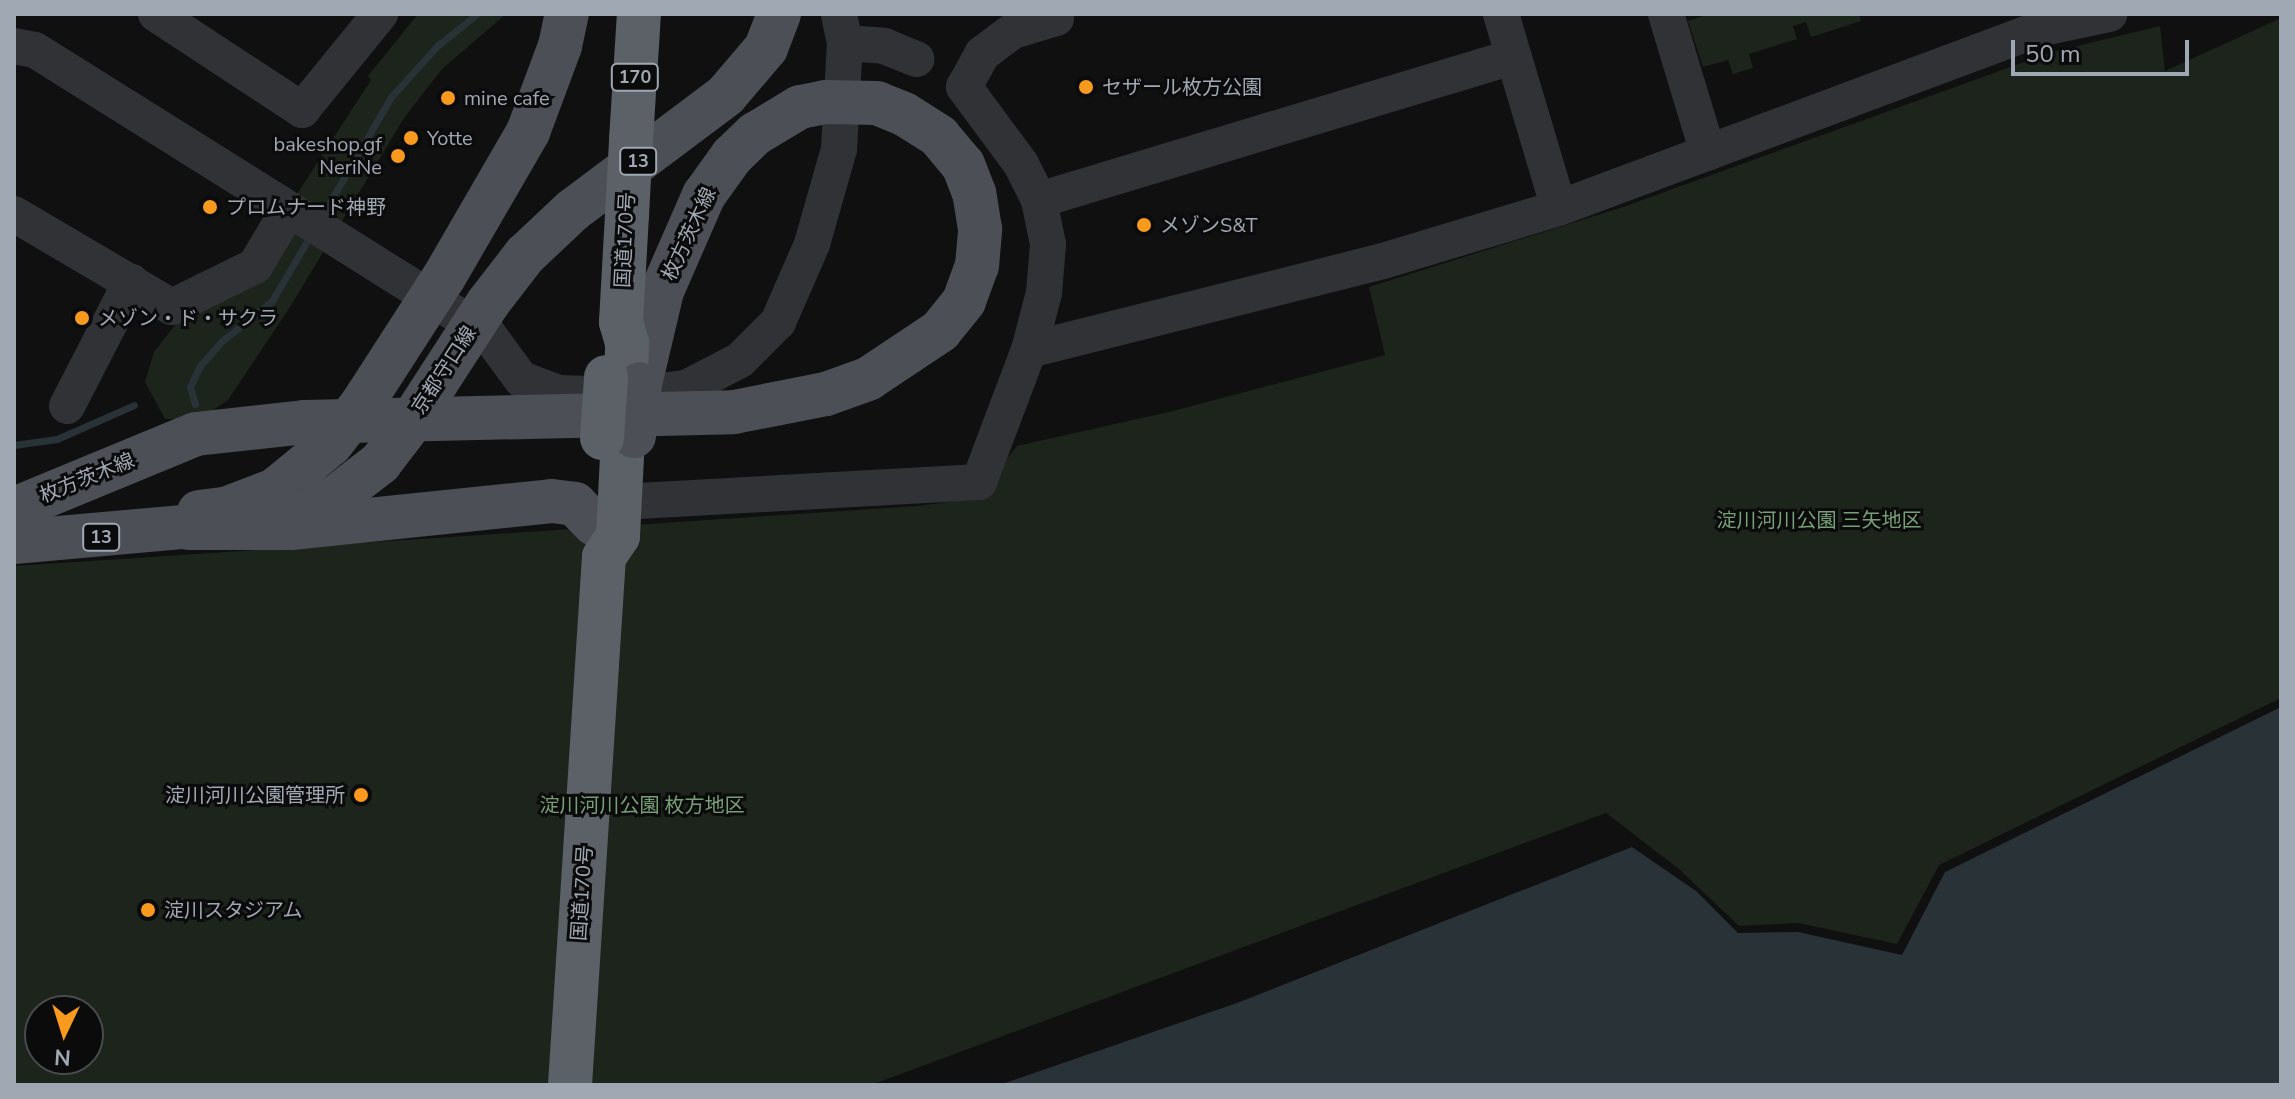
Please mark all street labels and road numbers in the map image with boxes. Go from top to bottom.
road number: 170 [609,63,661,91]
road number: 13 [618,147,658,175]
street label: 枚方茨木線 [657,184,721,284]
street label: 国道170号 [611,191,639,289]
street label: 京都守口線 [407,322,481,418]
street label: 枚方茨木線 [36,448,138,508]
road number: 13 [81,523,121,551]
street label: 国道170号 [567,844,597,942]

